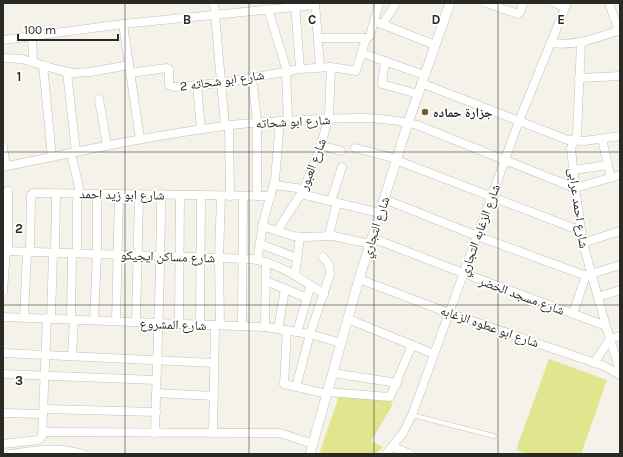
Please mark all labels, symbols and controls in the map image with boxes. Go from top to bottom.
text: B [183,12,191,27]
text: C [308,12,316,27]
text: D [432,12,441,27]
text: E [557,12,565,27]
scale bar [18,16,118,42]
text: 100 m [24,23,56,37]
street label: شارع ابو شحاته 2 [179,67,266,96]
text: 1 [17,69,21,84]
place label: جزارة حماده [433,105,493,120]
marker: جزارة حماده [420,107,430,117]
street label: شارع ابو شحاته [255,112,331,133]
street label: شارع العبور [295,136,331,194]
street label: شارع احمد عرابى [563,167,592,250]
street label: شارع الزغابه التجاري [456,182,506,279]
street label: شارع ابو زيد احمد [79,186,165,205]
street label: شارع التجاري [359,195,396,261]
text: 2 [15,221,23,236]
street label: شارع مساكن ايجيكو [120,247,216,268]
street label: شارع مسجد الخضر [475,273,567,320]
street label: شارع ابو عطوه الزغابه [438,303,541,352]
street label: شارع المشروع [139,316,207,335]
text: 3 [15,373,23,388]

